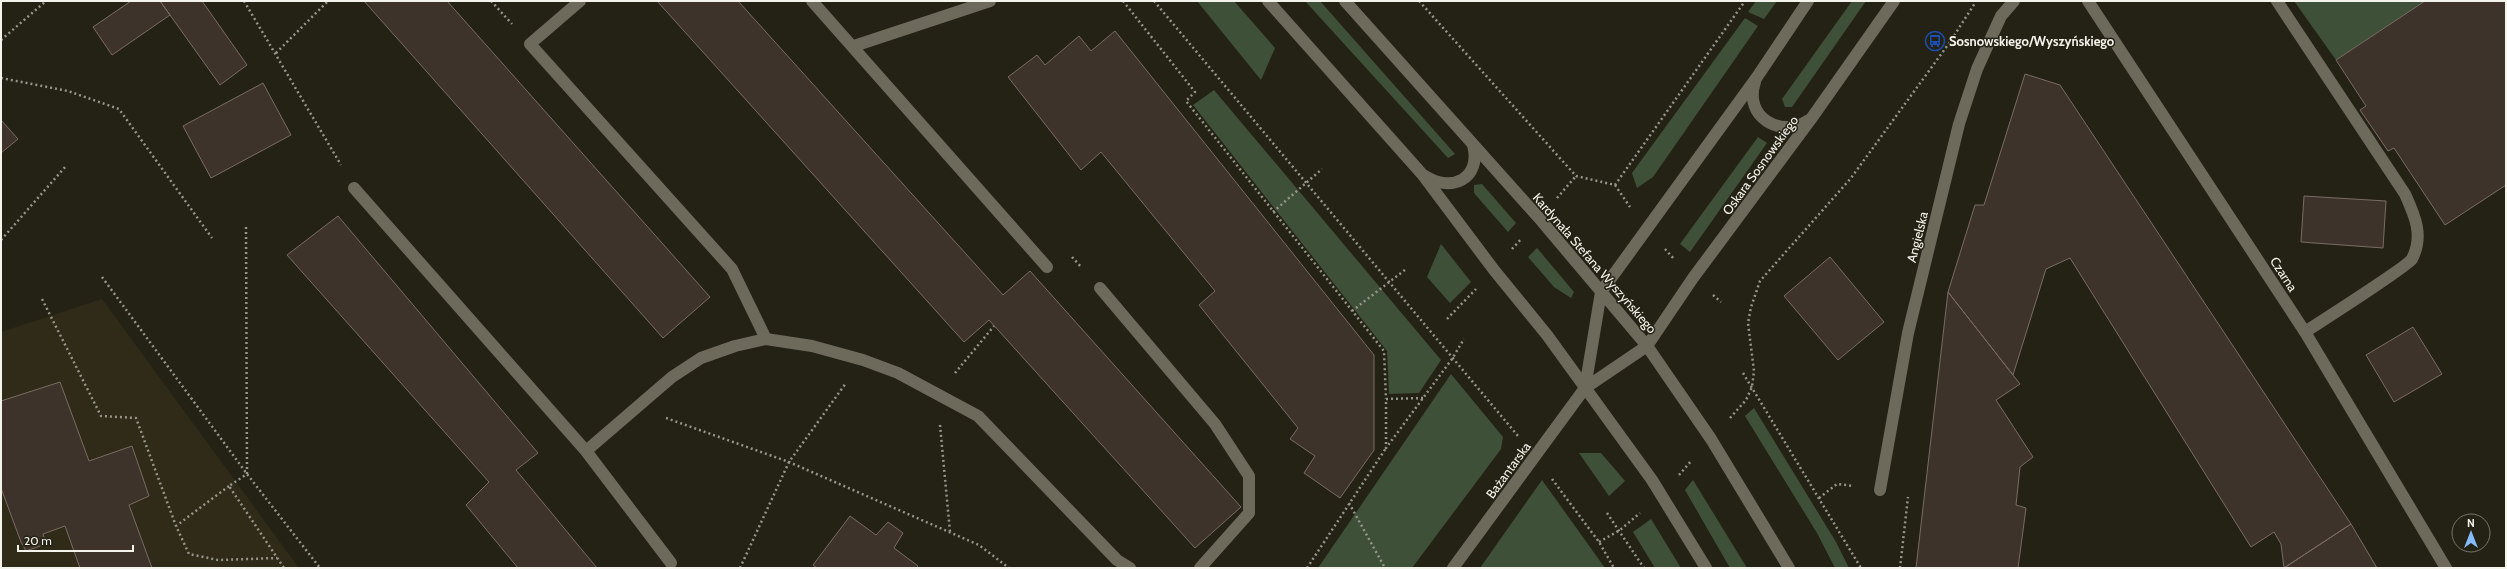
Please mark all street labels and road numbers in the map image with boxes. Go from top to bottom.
street label: Oskara Sosnowskiego [1719,112,1801,218]
street label: Kardynała Stefana Wyszyńskiego [1530,190,1660,336]
street label: Angielska [1903,209,1931,264]
street label: Czarna [2267,254,2301,295]
street label: Bażantarska [1482,438,1534,501]

